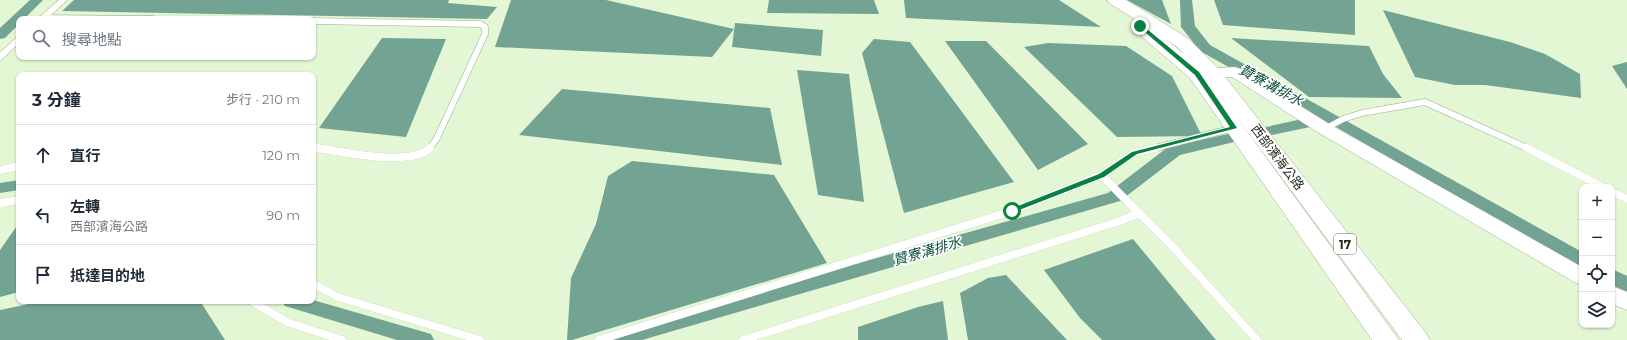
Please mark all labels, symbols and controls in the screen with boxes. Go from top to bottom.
search box [16,16,316,60]
route end [1131,17,1149,35]
icon: search [30,27,52,49]
text: 搜尋地點 [62,30,122,49]
water label: 贊寮溝排水 [1236,60,1307,110]
text: 3 分鐘 [32,90,81,110]
text: 步行 · 210 m [226,91,300,107]
street label: 西部濱海公路 [1248,121,1308,193]
icon: ahead [32,144,54,166]
text: 直行 [70,146,100,165]
text: 120 m [262,147,300,163]
map controls [1579,184,1615,328]
button: + [1579,184,1615,220]
text: 左轉 [70,197,100,216]
route start [1003,202,1021,220]
icon: left [32,204,54,226]
text: 90 m [266,207,300,223]
text: 西部濱海公路 [70,218,148,234]
button: − [1579,220,1615,256]
water label: 贊寮溝排水 [891,232,964,269]
road number: 17 [1334,234,1356,254]
button: locate [1579,256,1615,292]
icon: arrive [32,264,54,286]
text: 抵達目的地 [70,266,145,285]
button: layers [1579,292,1615,328]

